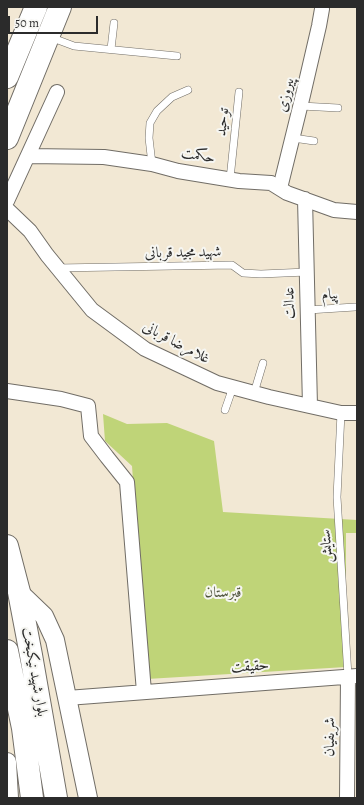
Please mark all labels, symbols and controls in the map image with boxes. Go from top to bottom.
scale bar [10,8,100,34]
text: 50 m [15,15,39,31]
street label: پیروزی [273,76,299,114]
street label: توحید [213,107,233,137]
street label: حکمت [180,144,216,168]
street label: شهید مجید قربانی [145,243,221,263]
street label: پیام [321,285,339,305]
street label: عدالت [281,287,299,319]
street label: غلامرضا قربانی [139,318,213,368]
street label: ستایش [317,529,337,563]
park label: قبرستان [205,584,241,602]
street label: بلوار شهید نیکبخت [17,626,51,718]
street label: حقیقت [230,657,270,677]
street label: شریفیان [321,717,339,757]

